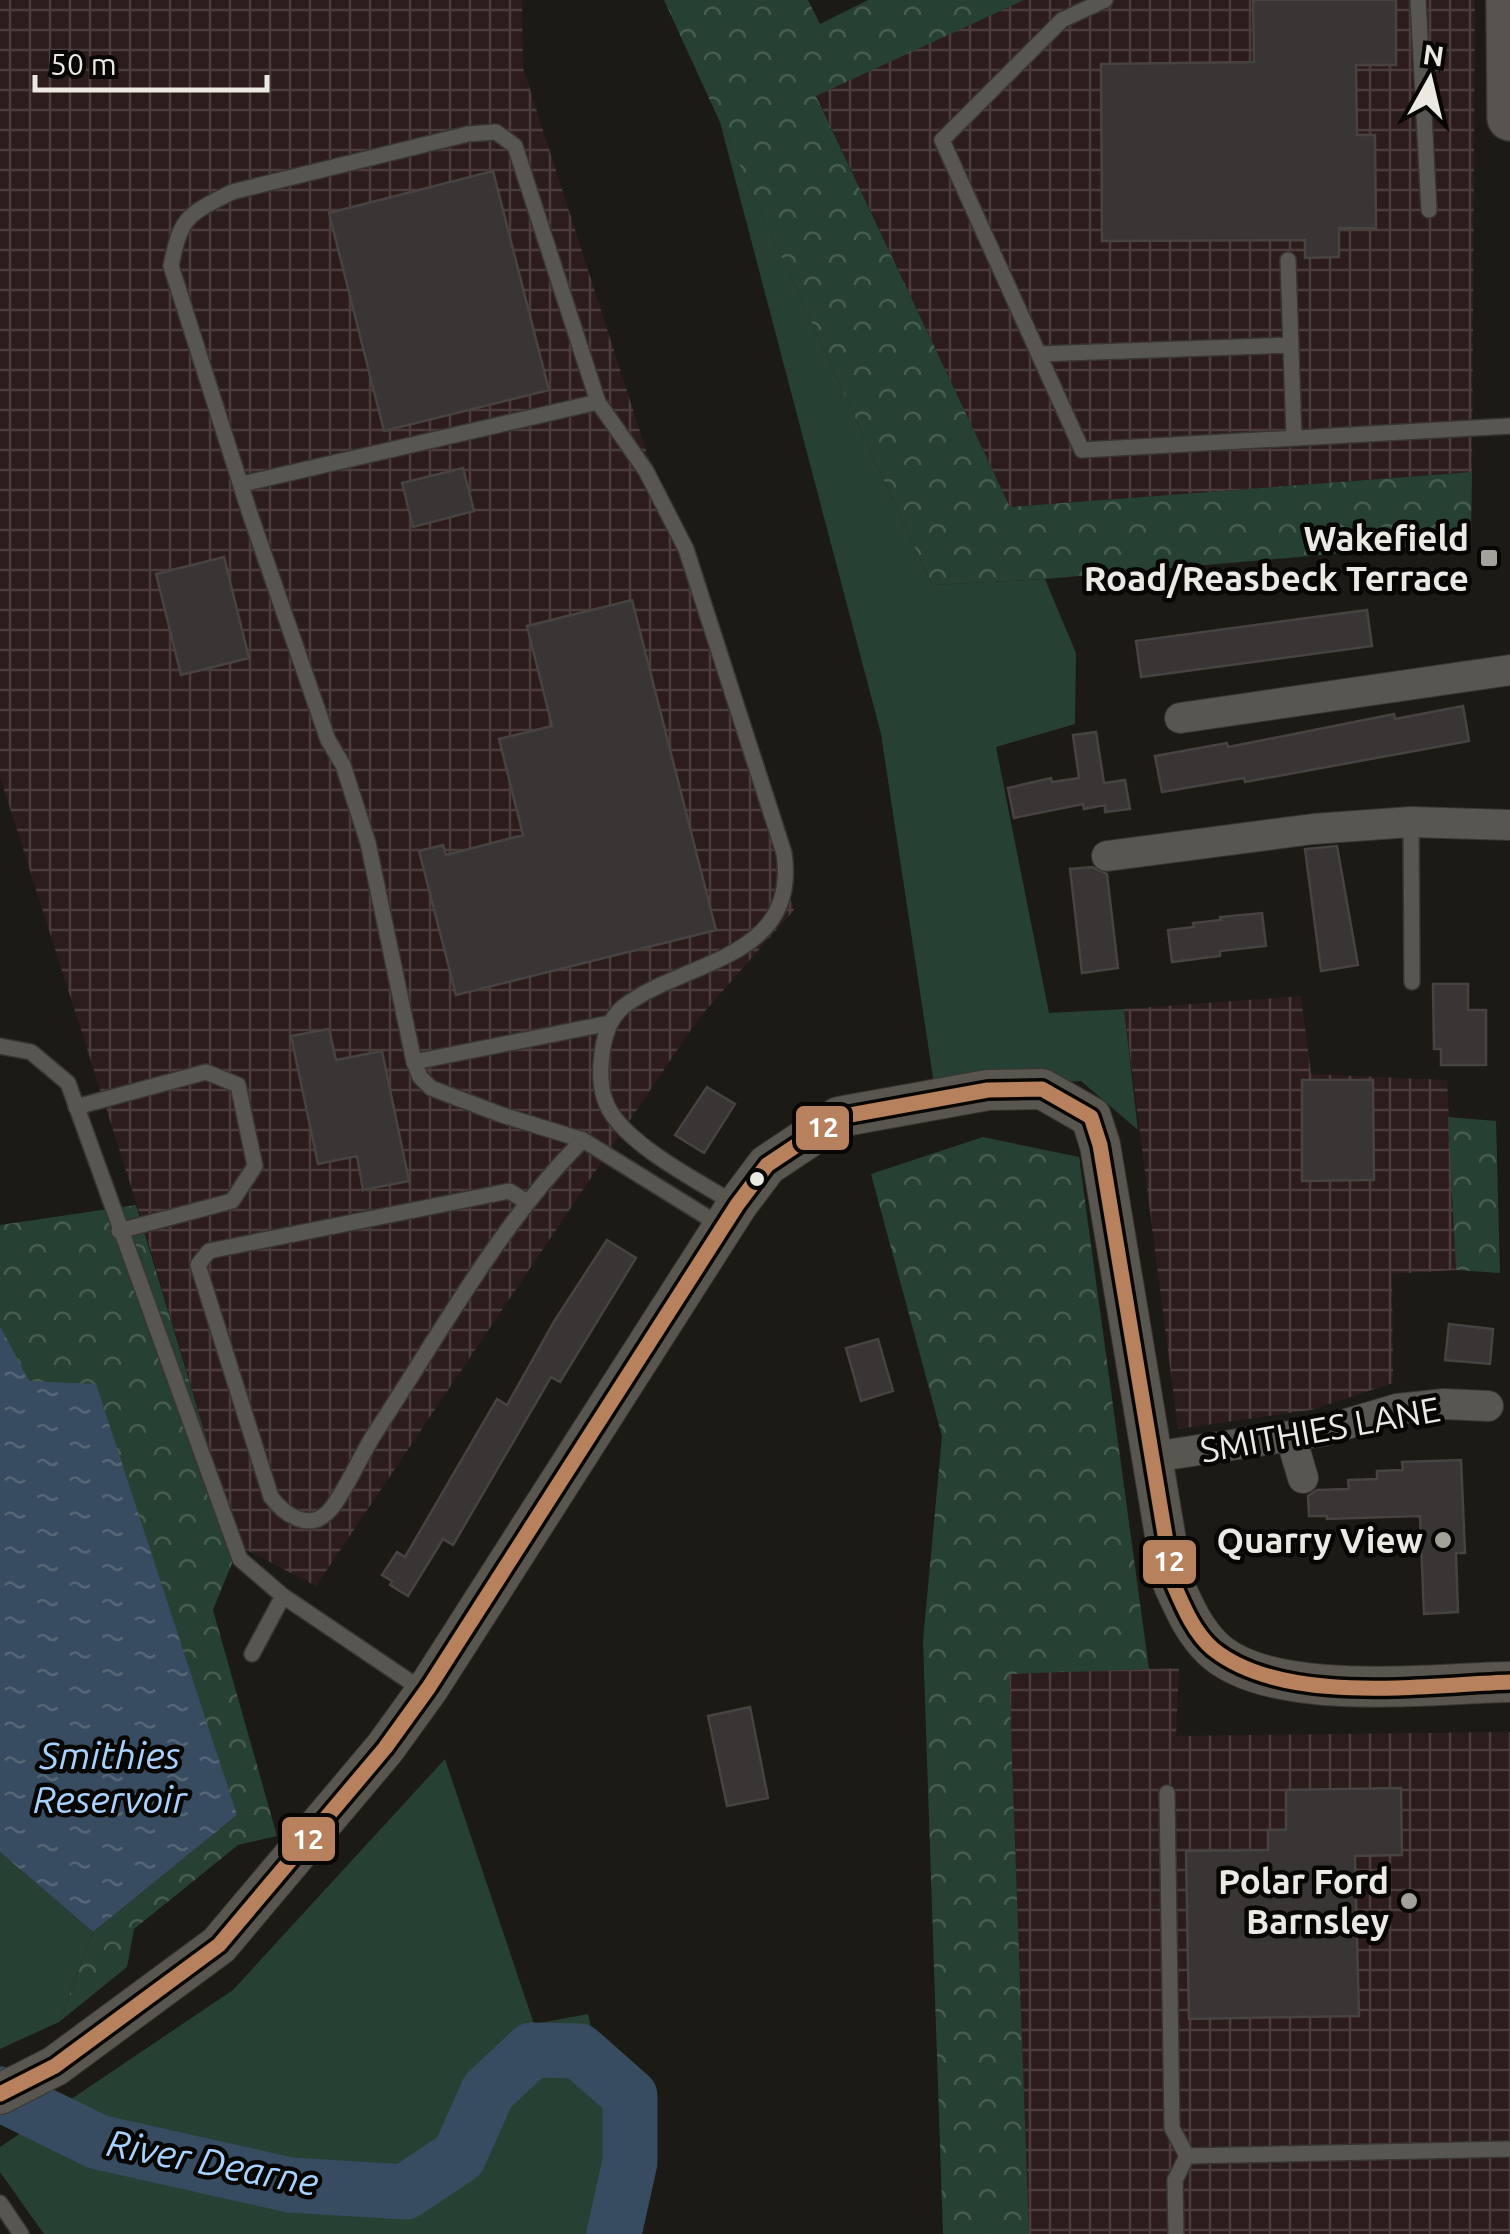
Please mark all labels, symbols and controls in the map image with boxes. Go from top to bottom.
scale bar [35,30,268,92]
north arrow [1380,30,1480,130]
text: N [1421,38,1446,72]
text: 50 m [50,47,117,81]
place label: Wakefield Road/Reasbeck Terrace [1084,518,1469,598]
marker: Wakefield Road/Reasbeck Terrace [1478,547,1500,569]
line badge: 12 [794,1104,851,1152]
text: 12 [807,1111,839,1142]
unlabelled marker [747,1169,767,1189]
street label: SMITHIES LANE [1197,1388,1443,1470]
place label: Quarry View [1216,1520,1423,1560]
marker: Quarry View [1432,1529,1454,1551]
line badge: 12 [1141,1538,1198,1586]
text: 12 [1153,1545,1185,1576]
water label: Smithies Reservoir [33,1734,189,1820]
line badge: 12 [280,1815,337,1863]
text: 12 [292,1823,324,1854]
place label: Polar Ford Barnsley [1218,1861,1389,1941]
marker: Polar Ford Barnsley [1398,1890,1420,1912]
water label: River Dearne [104,2121,322,2203]

